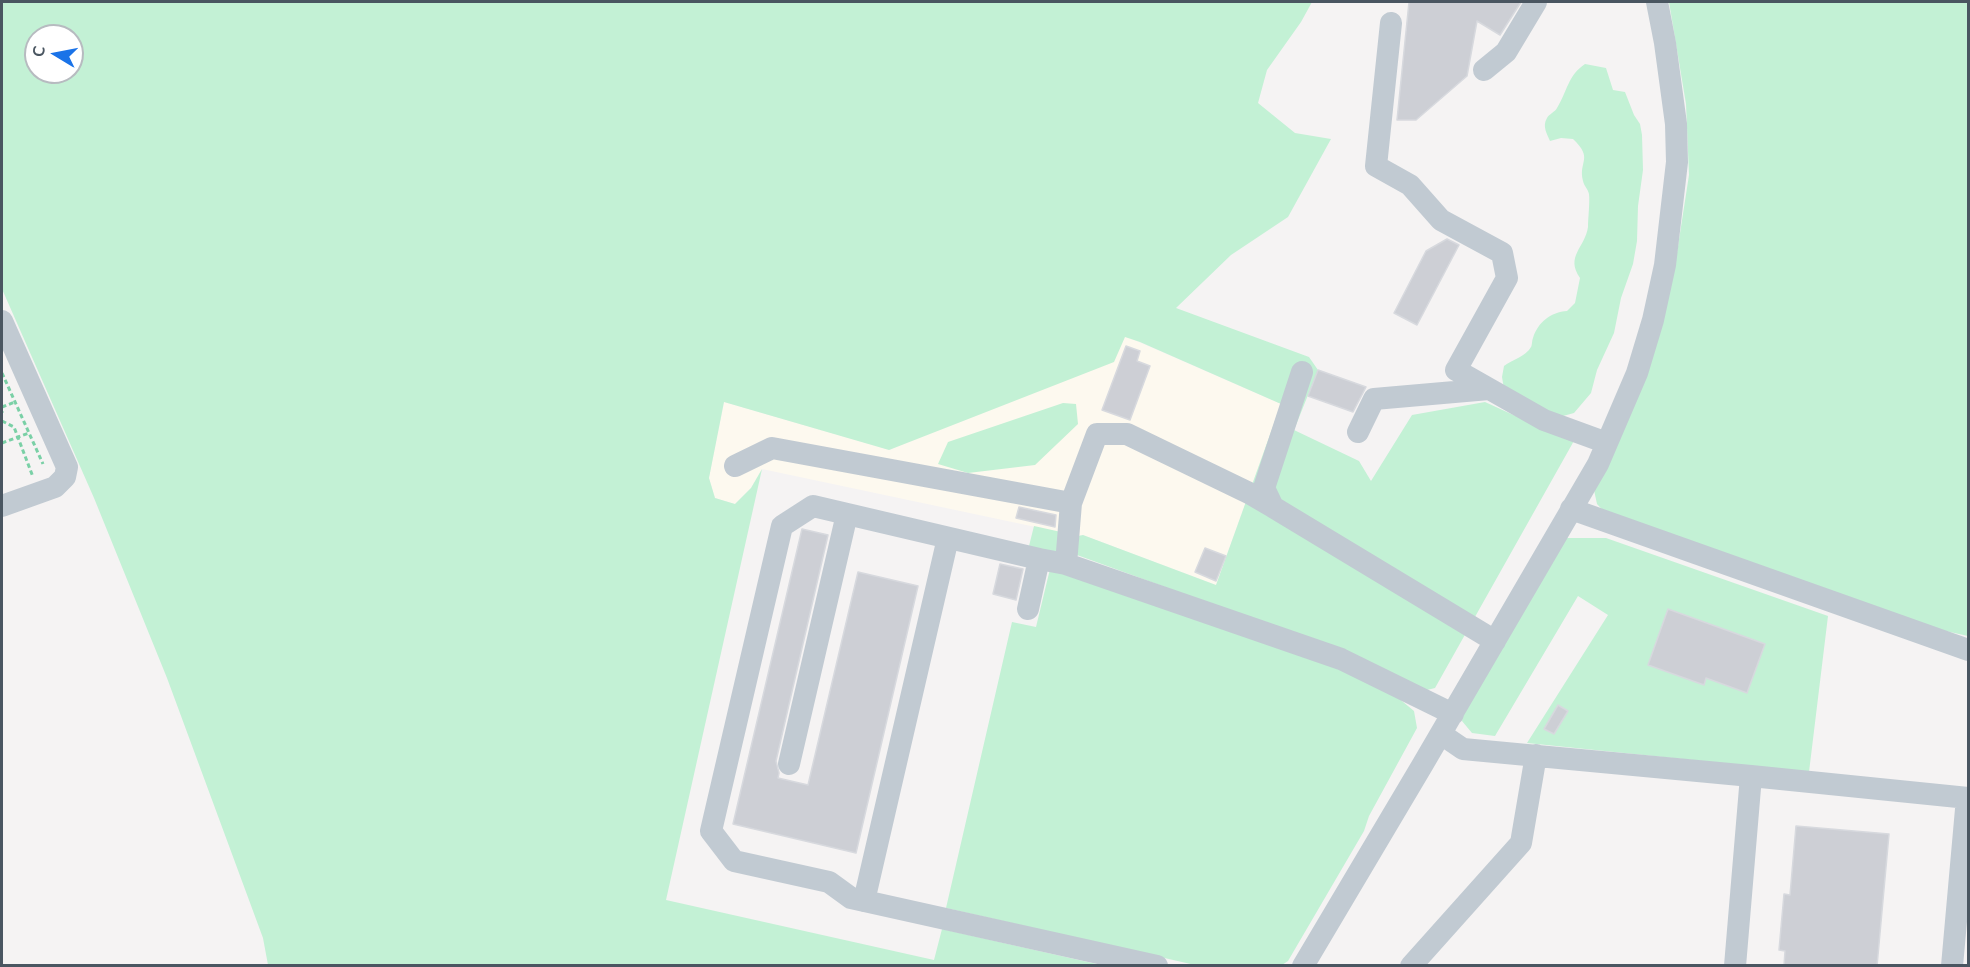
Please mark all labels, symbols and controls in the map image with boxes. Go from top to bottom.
north arrow [24,24,84,84]
text: С [27,44,49,58]

